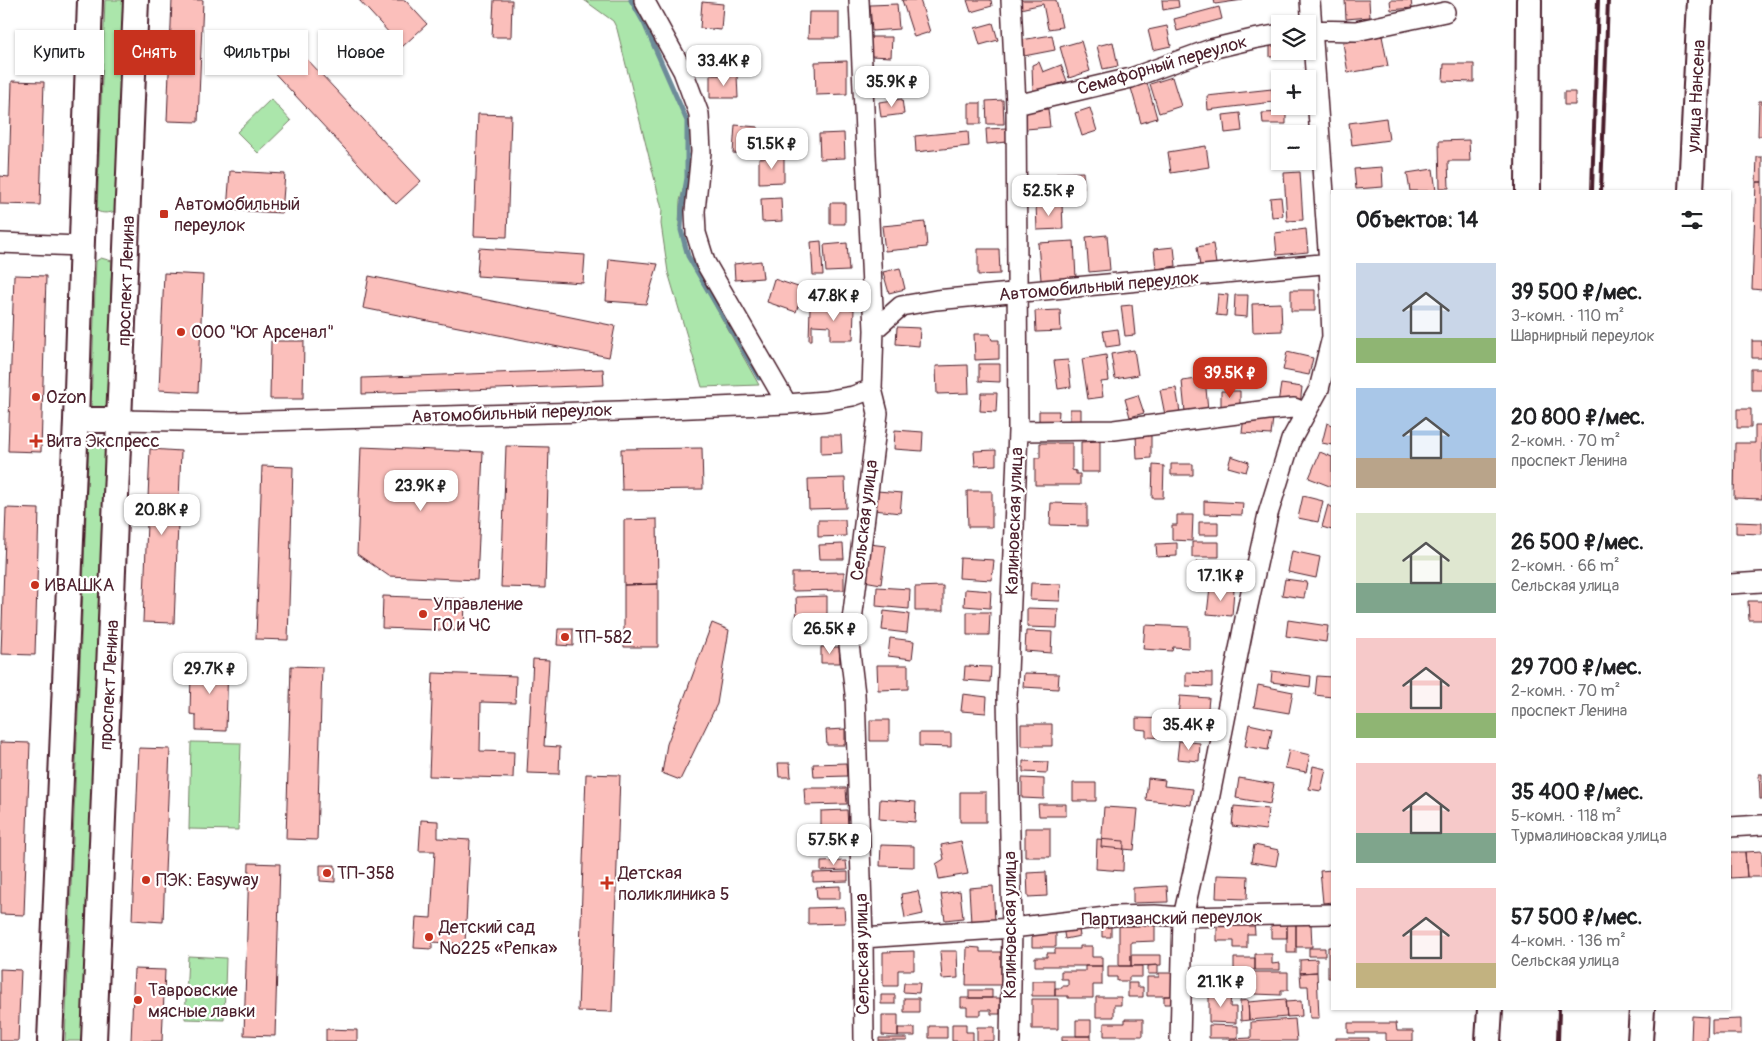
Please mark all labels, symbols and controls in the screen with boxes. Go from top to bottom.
map controls [1271,15,1316,170]
button: layers [1271,15,1316,60]
chip: Купить [15,30,104,75]
chip: Снять [114,30,195,75]
chip: Фильтры [205,30,308,75]
chip: Новое [318,30,403,75]
street label: Семафорный переулок [1075,30,1250,101]
street label: улица Нансена [1682,39,1711,154]
pin: 33.4K ₽ [678,44,770,87]
text: 33.4K ₽ [697,51,751,71]
pin: 35.9K ₽ [846,66,938,108]
button: + [1271,70,1316,115]
text: 35.9K ₽ [866,72,918,92]
button: − [1271,125,1316,170]
pin: 51.5K ₽ [726,128,818,170]
text: 51.5K ₽ [747,134,797,154]
pin: 52.5K ₽ [1003,174,1095,217]
text: 52.5K ₽ [1023,181,1075,201]
place label: Автомобильный переулок [174,193,300,237]
icon: filters [1678,206,1706,234]
text: Объектов: 14 [1356,207,1478,234]
marker: Автомобильный переулок [158,208,170,220]
street label: проспект Ленина [113,215,140,347]
street label: Автомобильный переулок [998,266,1200,307]
text: 39 500 ₽/мес. [1511,279,1642,306]
pin: 47.8K ₽ [788,280,880,322]
icon: home [1396,283,1456,343]
text: 47.8K ₽ [808,286,860,306]
text: 3-комн. · 110 m² [1511,306,1624,326]
place label: ООО "Юг Арсенал" [191,321,334,344]
marker: ООО "Юг Арсенал" [175,326,187,338]
text: Шарнирный переулок [1511,326,1655,346]
pin: 39.5K ₽ [1184,356,1276,399]
text: 39.5K ₽ [1204,363,1256,383]
place label: Ozon [46,386,86,409]
marker: Ozon [30,391,42,403]
street label: Автомобильный переулок [411,398,613,429]
text: 20 800 ₽/мес. [1511,404,1645,431]
icon: home [1396,408,1456,468]
place label: Вита Экспресс [46,430,160,453]
text: 2-комн. · 70 m² [1511,431,1620,451]
marker: Вита Экспресс [30,435,42,447]
street label: Калиновская улица [1000,447,1029,595]
text: проспект Ленина [1511,451,1627,471]
street label: Сельская улица [846,458,883,582]
pin: 23.9K ₽ [375,470,467,512]
text: 23.9K ₽ [395,476,447,496]
pin: 20.8K ₽ [116,494,208,536]
text: 20.8K ₽ [135,500,189,520]
text: 26 500 ₽/мес. [1511,529,1644,556]
icon: home [1396,533,1456,593]
text: 2-комн. · 66 m² [1511,556,1620,576]
pin: 17.1K ₽ [1175,560,1267,602]
text: 17.1K ₽ [1197,566,1245,586]
place label: ИВАШКА [45,574,115,597]
text: Сельская улица [1511,576,1619,596]
marker: ИВАШКА [29,579,41,591]
place label: Управление ГО и ЧС [433,593,523,637]
marker: Управление ГО и ЧС [417,608,429,620]
pin: 26.5K ₽ [784,612,876,655]
street label: проспект Ленина [95,619,124,751]
text: 26.5K ₽ [803,619,857,639]
place label: ТП-582 [575,626,632,649]
marker: ТП-582 [559,631,571,643]
pin: 29.7K ₽ [164,652,256,695]
text: 29 700 ₽/мес. [1511,654,1642,681]
icon: home [1396,658,1456,718]
text: 29.7K ₽ [184,659,236,679]
text: 2-комн. · 70 m² [1511,681,1620,701]
text: проспект Ленина [1511,701,1627,721]
pin: 35.4K ₽ [1143,708,1235,751]
text: 35.4K ₽ [1162,715,1216,735]
text: 35 400 ₽/мес. [1511,779,1644,806]
icon: home [1396,783,1456,843]
text: 5-комн. · 118 m² [1511,806,1621,826]
pin: 57.5K ₽ [788,824,880,866]
text: Турмалиновская улица [1511,826,1667,846]
text: 57.5K ₽ [808,830,860,850]
street label: Калиновская улица [999,851,1022,999]
place label: ТП-358 [337,862,394,885]
place label: Детская поликлиника 5 [617,862,729,906]
marker: ТП-358 [321,867,333,879]
place label: ПЭК: Easyway [156,869,259,892]
marker: ПЭК: Easyway [140,874,152,886]
marker: Детская поликлиника 5 [600,876,614,890]
street label: Сельская улица [850,893,875,1015]
text: 57 500 ₽/мес. [1511,904,1642,931]
street label: Партизанский переулок [1081,905,1263,932]
icon: home [1396,908,1456,968]
place label: Детский сад №225 «Репка» [438,916,557,960]
marker: Детский сад №225 «Репка» [423,931,435,943]
text: 4-комн. · 136 m² [1511,931,1626,951]
text: Сельская улица [1511,951,1619,971]
pin: 21.1K ₽ [1175,966,1267,1008]
text: 21.1K ₽ [1197,972,1245,992]
place label: Тавровские мясные лавки [148,979,255,1023]
marker: Тавровские мясные лавки [132,994,144,1006]

